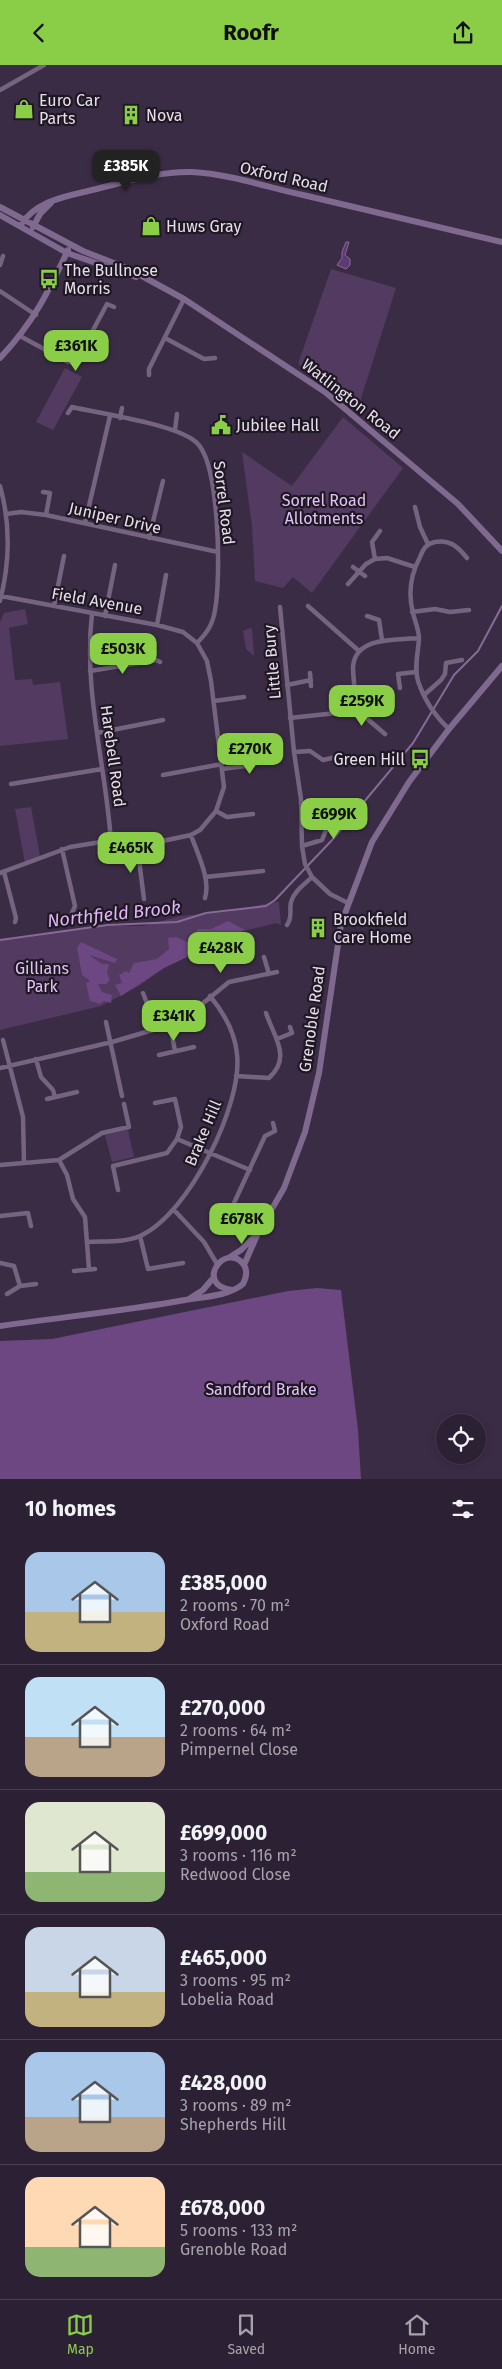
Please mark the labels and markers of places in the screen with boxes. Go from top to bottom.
place label: Euro Car Parts [39,91,100,128]
shop icon: Euro Car Parts [13,98,35,120]
building icon: Nova [120,104,142,126]
place label: Nova [146,106,183,125]
pin: £385K [91,149,161,192]
shop icon: Huws Gray [140,215,162,237]
place label: Huws Gray [166,217,242,236]
place label: The Bullnose Morris [64,261,158,298]
bus stop icon: The Bullnose Morris [38,268,60,290]
pin: £361K [41,329,111,372]
public building icon: Jubilee Hall [210,414,232,436]
place label: Jubilee Hall [236,416,320,435]
pin: £503K [88,633,158,675]
pin: £259K [327,685,397,727]
pin: £270K [215,733,285,775]
bus stop icon: Green Hill [409,748,431,770]
place label: Green Hill [333,750,405,769]
pin: £699K [299,797,369,840]
pin: £465K [96,831,166,874]
place label: Brookfield Care Home [333,910,412,947]
building icon: Brookfield Care Home [307,917,329,939]
pin: £428K [186,931,256,974]
pin: £341K [139,999,209,1042]
pin: £678K [207,1203,277,1245]

